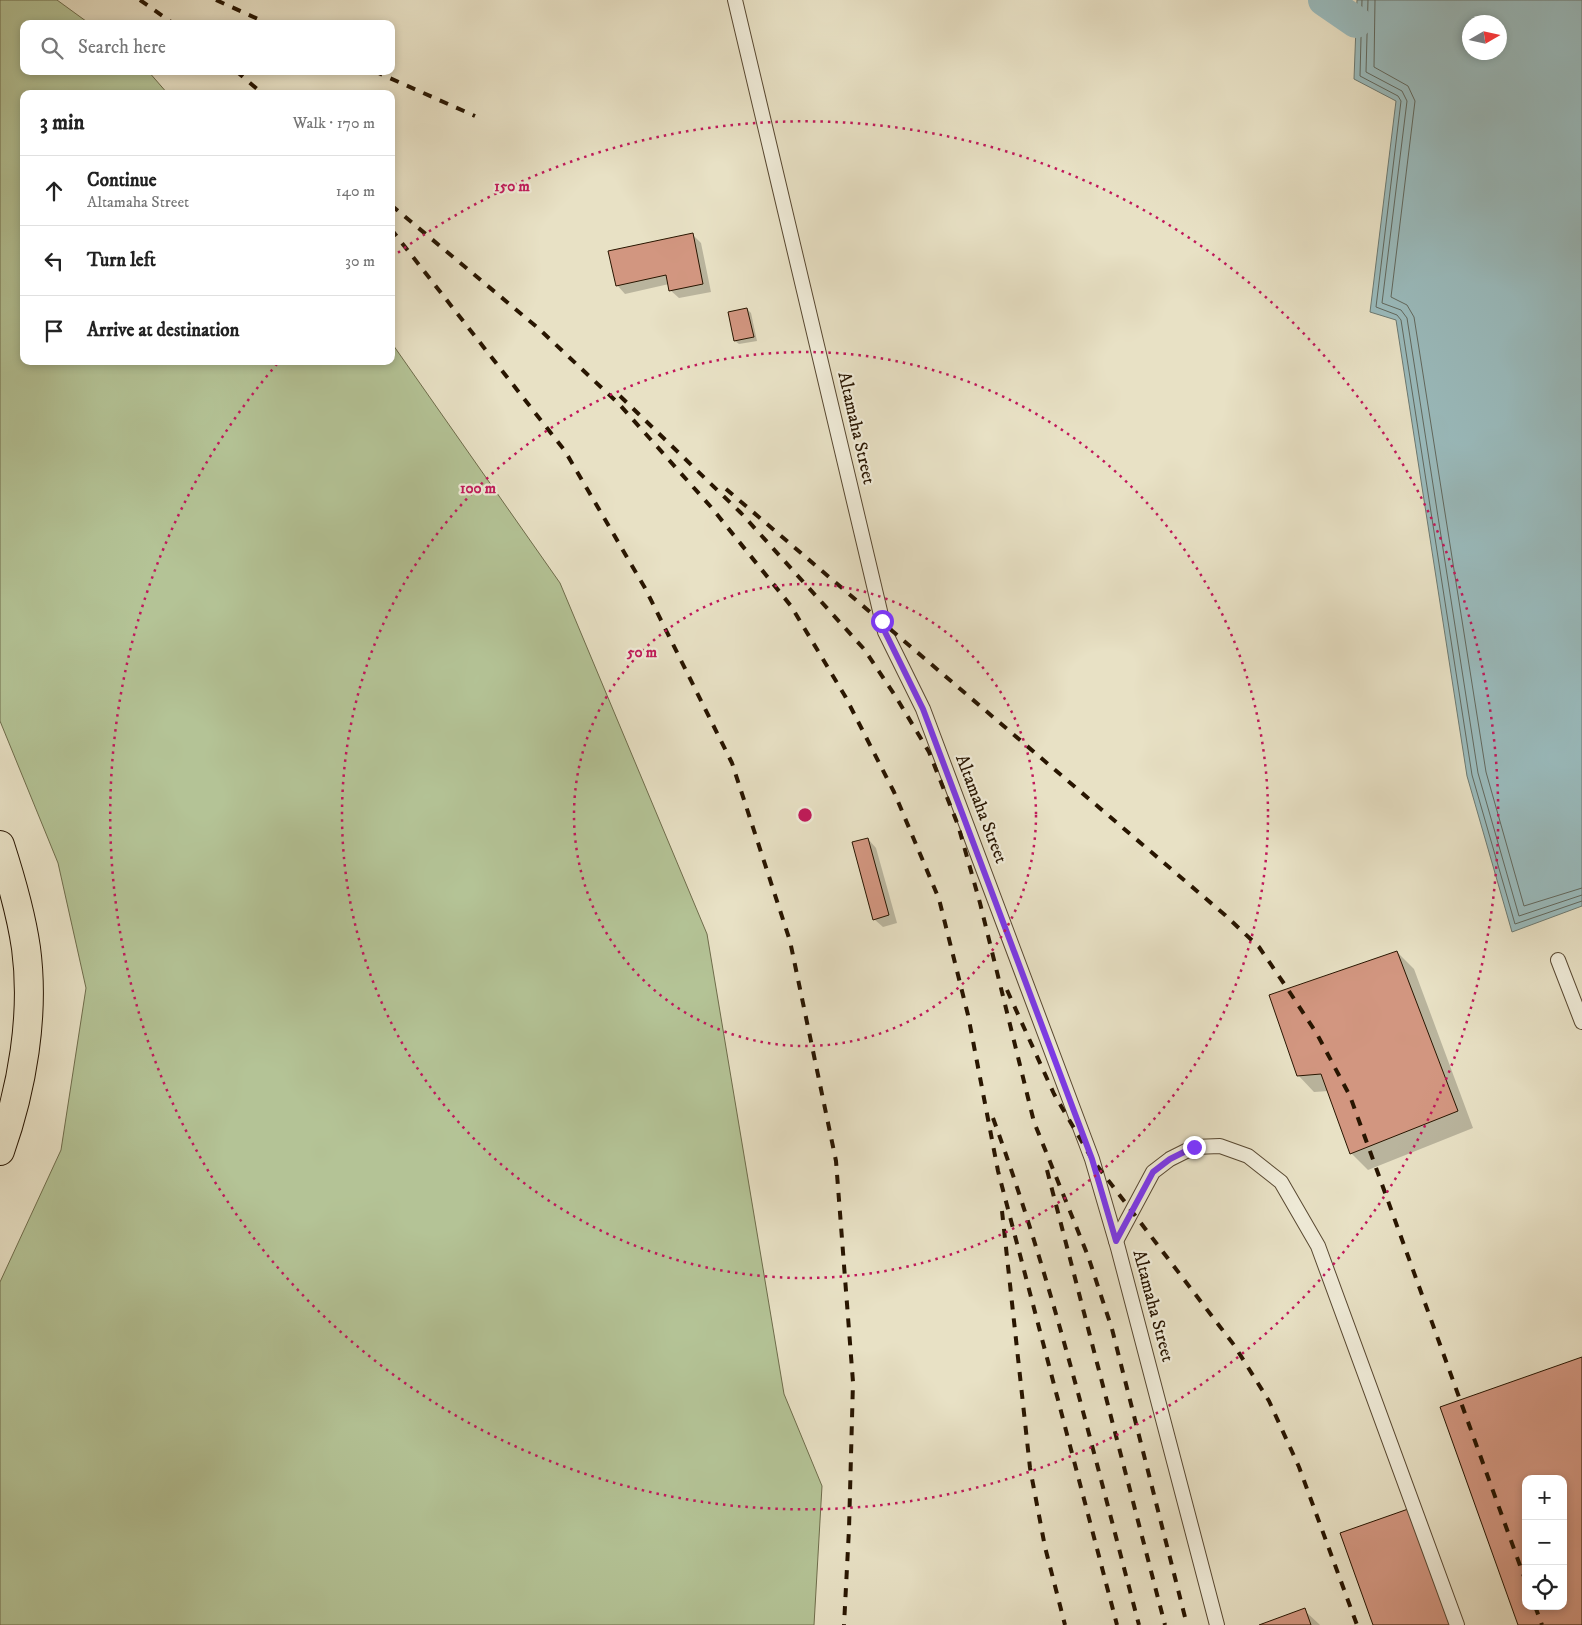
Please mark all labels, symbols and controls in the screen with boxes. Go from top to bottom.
north arrow [1462,15,1507,60]
search box [20,20,395,75]
icon: search [38,34,66,62]
text: Search here [78,36,166,59]
text: 3 min [40,110,85,136]
text: Walk · 170 m [293,113,375,133]
text: Continue [87,169,157,192]
icon: ahead [40,177,68,205]
text: 150 m [494,177,530,196]
text: 140 m [336,181,375,201]
text: Altamaha Street [87,192,189,212]
icon: left [40,247,68,275]
text: Turn left [87,249,156,272]
text: 30 m [345,251,375,271]
icon: arrive [40,317,68,345]
text: Arrive at destination [87,319,239,342]
street label: Altamaha Street [832,370,880,487]
text: 100 m [460,479,497,498]
route start [871,610,894,633]
text: 50 m [626,643,658,662]
street label: Altamaha Street [950,751,1012,867]
centre of rings [796,806,814,824]
route end [1183,1136,1206,1159]
street label: Altamaha Street [1128,1248,1179,1365]
map controls [1522,1475,1567,1610]
button: + [1522,1475,1567,1520]
button: − [1522,1520,1567,1565]
button: locate [1522,1565,1567,1610]

